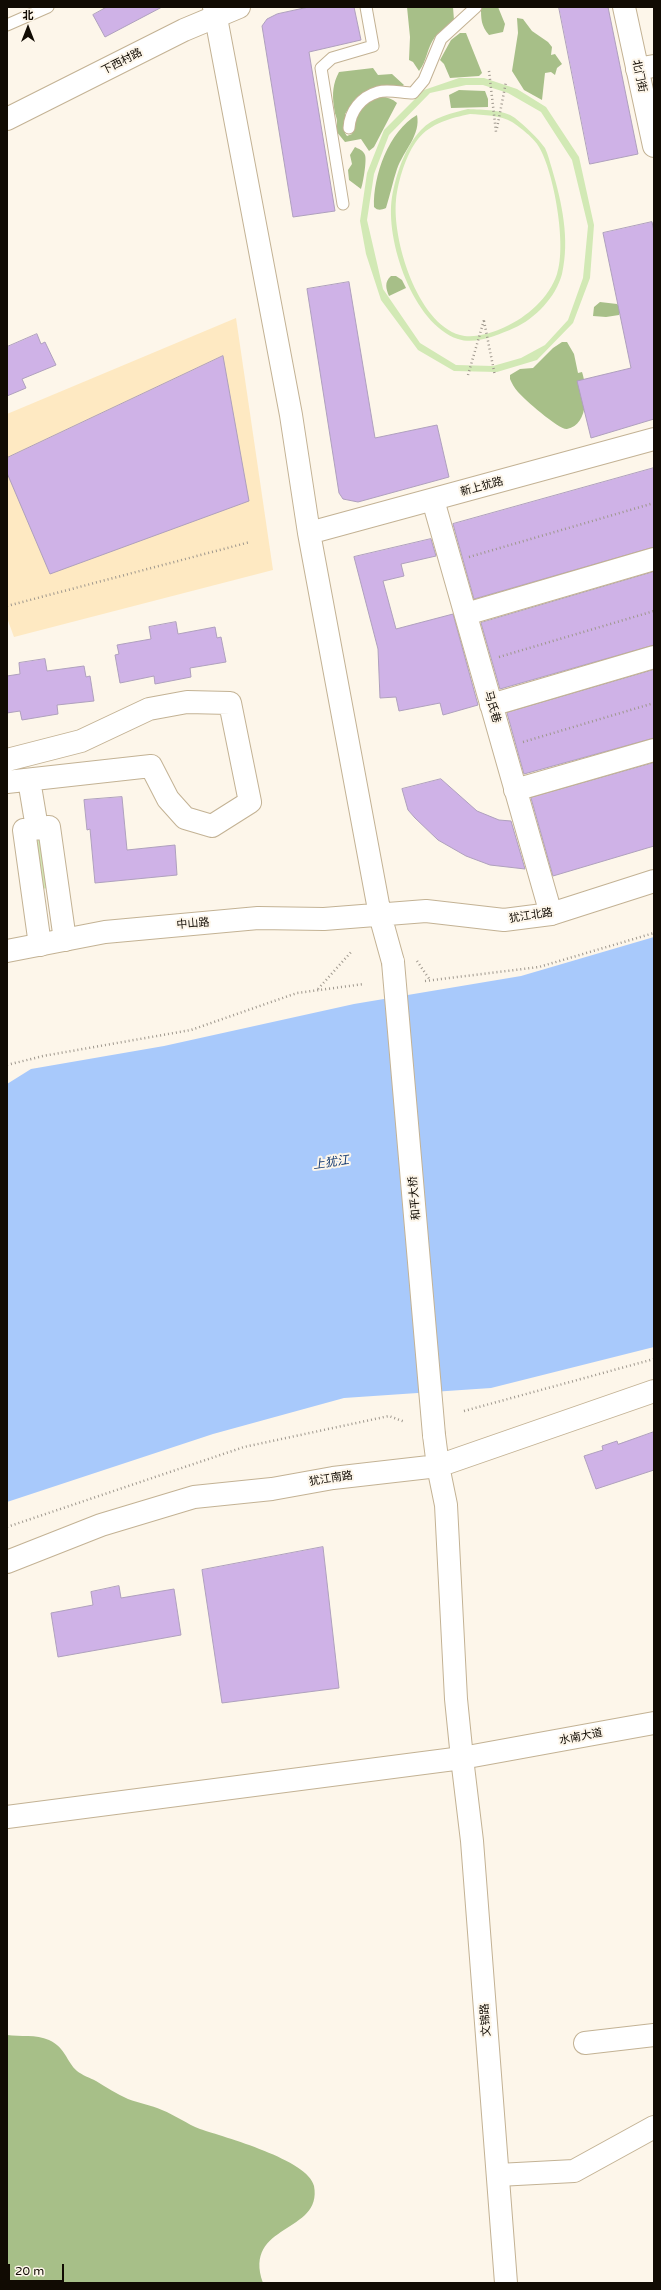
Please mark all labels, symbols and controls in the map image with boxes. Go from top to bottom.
north arrow [8,8,48,48]
text: 北 [23,9,34,22]
street label: 下西村路 [99,46,145,78]
street label: 北门街 [629,58,649,94]
street label: 新上犹路 [459,475,505,499]
street label: 马氏巷 [481,689,503,725]
street label: 犹江北路 [508,906,554,926]
street label: 中山路 [176,916,210,932]
water label: 上犹江 [312,1153,350,1173]
street label: 和平大桥 [407,1176,423,1220]
street label: 犹江南路 [308,1469,354,1489]
street label: 水南大道 [558,1726,604,1748]
street label: 文锦路 [478,2003,494,2037]
scale bar [10,2256,66,2282]
text: 20 m [15,2264,44,2278]

